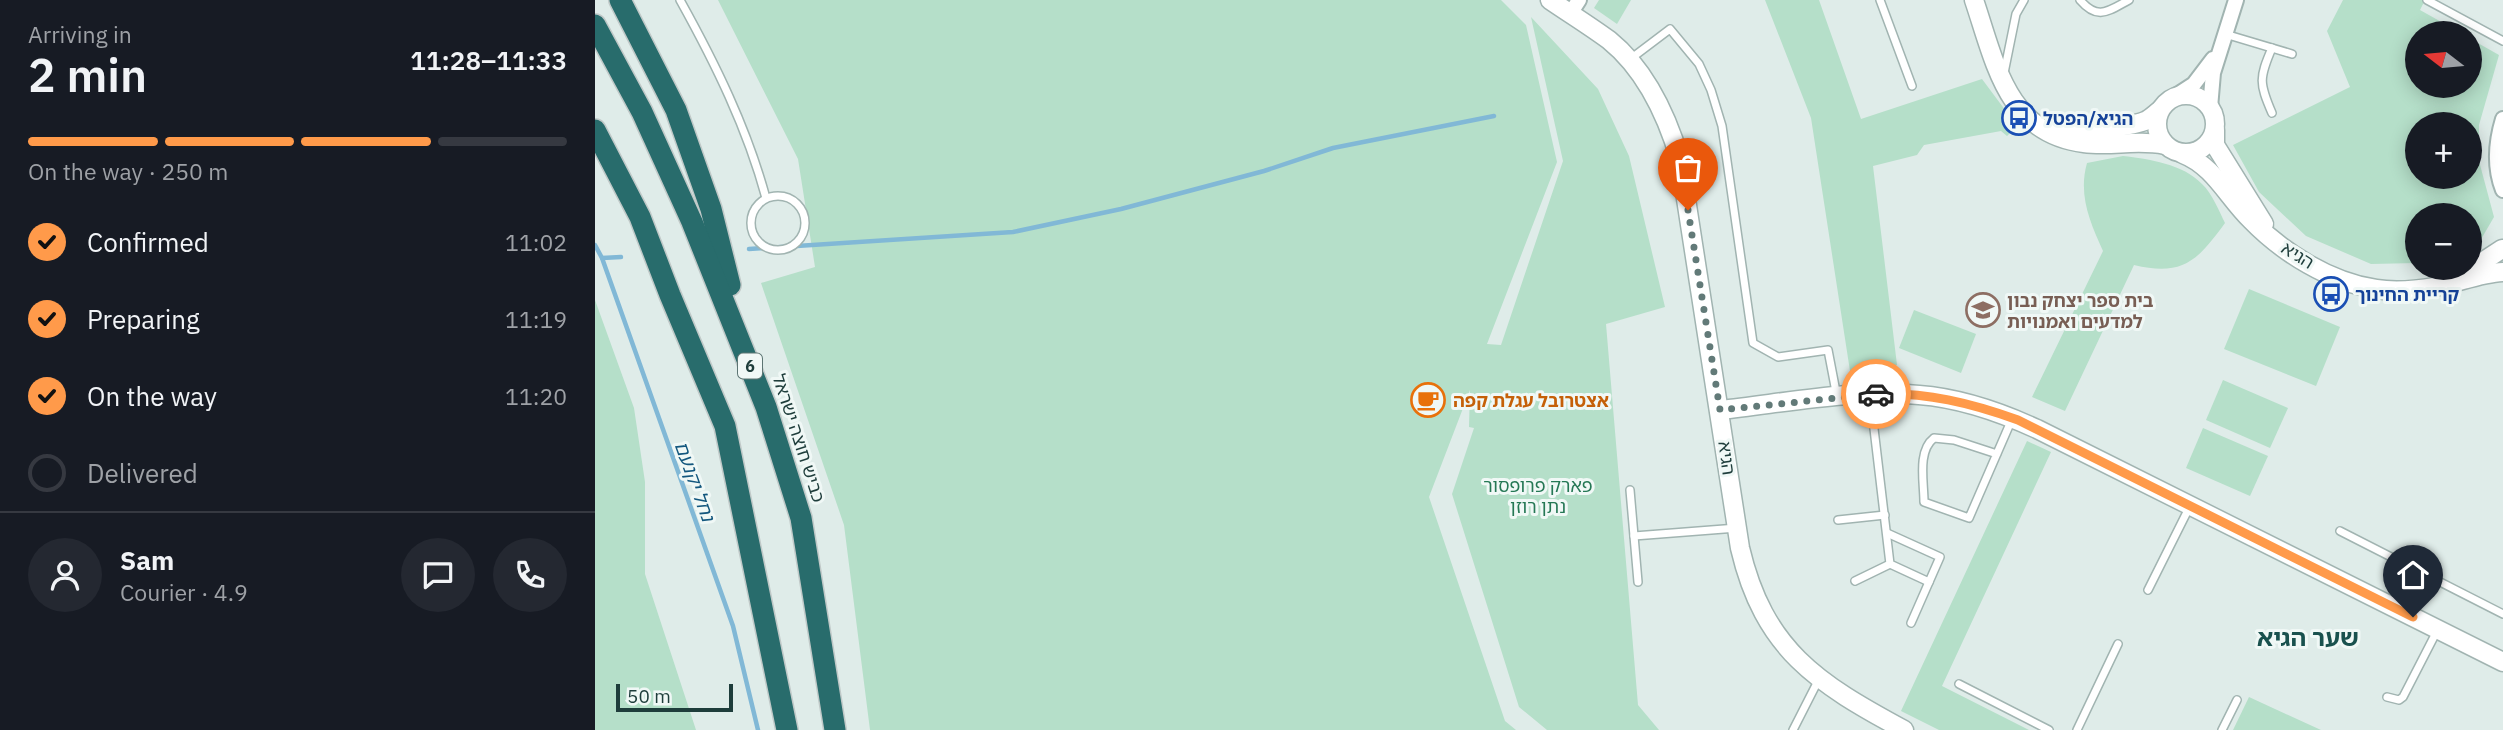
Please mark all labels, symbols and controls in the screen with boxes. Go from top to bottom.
text: Arriving in [28,19,132,49]
north arrow [2405,21,2481,98]
map controls [2405,21,2482,280]
text: 11:28–11:33 [410,43,567,77]
text: 2 min [28,45,147,105]
bus stop icon: הגיא/הפטל [2000,99,2038,137]
place label: הגיא/הפטל [2043,107,2133,130]
button: + [2405,112,2482,189]
pin [1658,138,1718,210]
icon: bag [1669,149,1707,187]
text: On the way · 250 m [28,156,228,186]
button: − [2405,203,2482,280]
icon: check [28,223,66,261]
text: Confirmed [87,225,209,259]
text: 11:02 [505,227,567,257]
street label: הגיא [2277,236,2319,274]
bus stop icon: קריית החינוך [2312,275,2350,313]
place label: קריית החינוך [2355,283,2459,306]
place label: בית ספר יצחק נבון למדעים ואמנויות [2007,289,2154,333]
school or university icon: בית ספר יצחק נבון למדעים ואמנויות [1964,291,2002,329]
icon: check [28,300,66,338]
text: Preparing [87,302,200,336]
text: 11:19 [505,304,567,334]
road number: 6 [738,354,762,378]
courier [1841,359,1911,429]
street label: כביש חוצה ישראל [767,371,831,505]
icon: car [1857,375,1895,413]
icon: check [28,377,66,415]
text: On the way [87,379,217,413]
text: 11:20 [505,381,567,411]
cafe icon: אצטרובל עגלת קפה [1409,381,1447,419]
place label: אצטרובל עגלת קפה [1453,389,1609,412]
water label: נחל יקנעם [670,438,721,526]
street label: הגיא [1713,440,1741,476]
text: Delivered [87,456,198,490]
park label: פארק פרופסור נתן רוזן [1483,474,1593,518]
button: person [28,538,102,612]
button: chat [401,538,475,612]
button: phone [493,538,567,612]
text: Sam [120,543,174,577]
pin [2383,545,2443,617]
icon: home [2394,556,2432,594]
text: Courier · 4.9 [120,577,248,607]
district label: שער הגיא [2257,621,2359,653]
scale bar [616,681,733,713]
text: 50 m [627,684,671,708]

